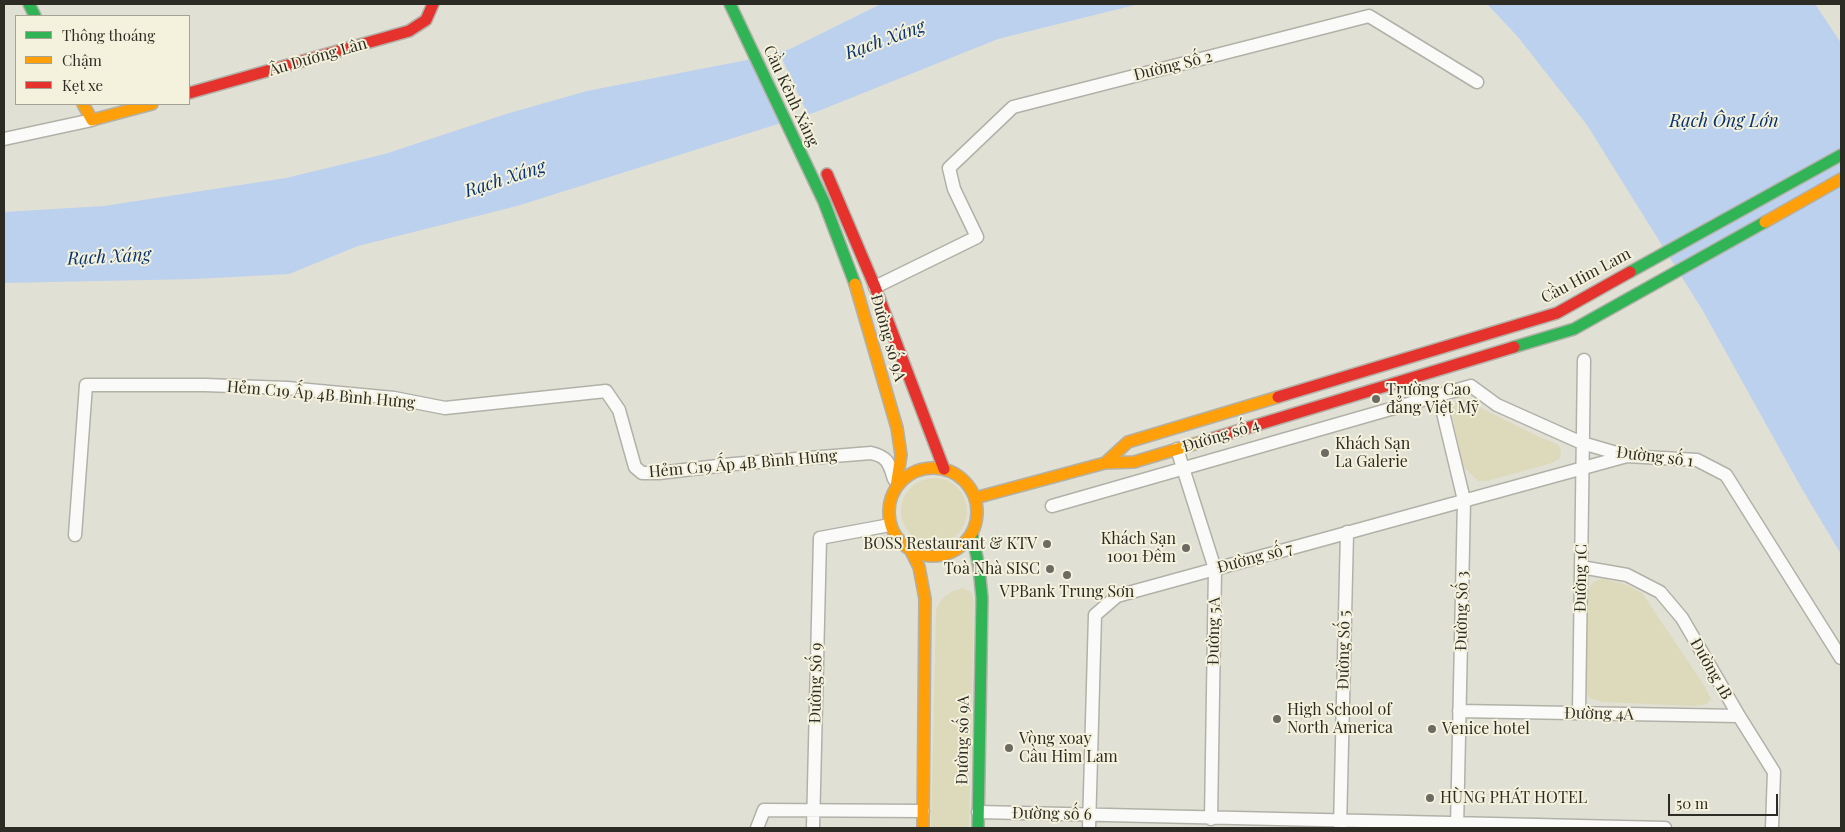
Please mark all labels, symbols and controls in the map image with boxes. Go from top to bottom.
legend [15,15,190,105]
water label: Rạch Xáng [842,16,928,64]
text: Thông thoáng [62,25,155,45]
street label: Âu Dương Lân [267,34,369,80]
street label: Cầu Kênh Xáng [759,42,823,150]
street label: Đường Số 2 [1132,47,1214,85]
text: Chậm [62,50,102,70]
text: Kẹt xe [62,75,103,95]
water label: Rạch Ông Lớn [1669,110,1779,132]
water label: Rạch Xáng [462,156,548,202]
water label: Rạch Xáng [67,244,151,270]
street label: Cầu Him Lam [1538,244,1634,308]
street label: Đường số 9A [866,292,910,384]
street label: Hẻm C19 Ấp 4B Bình Hưng [226,377,416,413]
place label: Trường Cao đẳng Việt Mỹ [1386,380,1479,418]
marker: Trường Cao đẳng Việt Mỹ [1370,393,1382,405]
street label: Đường số 4 [1180,415,1262,457]
place label: Khách Sạn La Galerie [1335,434,1410,472]
street label: Đường số 1 [1615,443,1695,471]
street label: Hẻm C19 Ấp 4B Bình Hưng [648,446,838,482]
marker: Khách Sạn La Galerie [1319,447,1331,459]
place label: Khách Sạn 1001 Đêm [1101,529,1176,567]
place label: BOSS Restaurant & KTV [863,534,1037,554]
marker: BOSS Restaurant & KTV [1041,538,1053,550]
street label: Đường số 7 [1215,539,1295,577]
marker: Khách Sạn 1001 Đêm [1180,542,1192,554]
street label: Đường 1C [1571,544,1591,612]
place label: Toà Nhà SISC [944,559,1040,579]
marker: Toà Nhà SISC [1044,563,1056,575]
marker: VPBank Trung Sơn [1061,569,1073,581]
street label: Đường Số 3 [1452,571,1472,651]
place label: VPBank Trung Sơn [1000,582,1134,602]
street label: Đường 5A [1204,597,1224,665]
street label: Đường Số 5 [1334,610,1354,690]
street label: Đường 1B [1686,635,1736,703]
street label: Đường Số 9 [806,642,826,724]
street label: Đường số 9A [953,695,973,785]
place label: High School of North America [1287,700,1393,738]
street label: Đường 4A [1564,704,1634,724]
marker: High School of North America [1271,713,1283,725]
place label: Venice hotel [1442,719,1530,739]
marker: Venice hotel [1426,723,1438,735]
place label: Vòng xoay Cầu Him Lam [1019,729,1118,767]
marker: Vòng xoay Cầu Him Lam [1003,742,1015,754]
scale bar [1670,784,1780,816]
place label: HÙNG PHÁT HOTEL [1440,788,1587,808]
marker: HÙNG PHÁT HOTEL [1424,792,1436,804]
text: 50 m [1676,793,1708,813]
street label: Đường số 6 [1012,804,1092,824]

